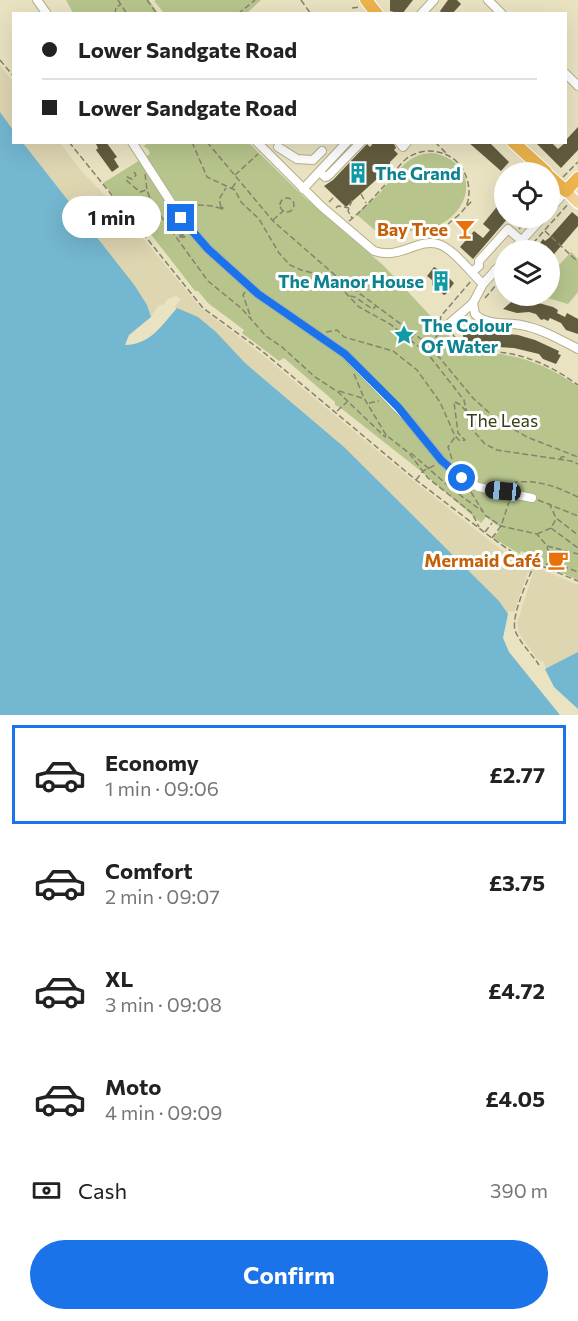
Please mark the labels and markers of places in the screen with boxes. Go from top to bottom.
building icon: The Grand [346,161,370,185]
place label: The Grand [375,162,461,184]
bar icon: Bay Tree [453,217,477,241]
place label: Bay Tree [377,218,448,240]
building icon: The Manor House [429,269,453,293]
place label: The Manor House [278,270,424,292]
place label: The Colour Of Water [421,314,513,357]
place icon: The Colour Of Water [392,323,416,347]
cafe icon: Mermaid Café [546,548,570,572]
place label: Mermaid Café [424,549,541,571]

